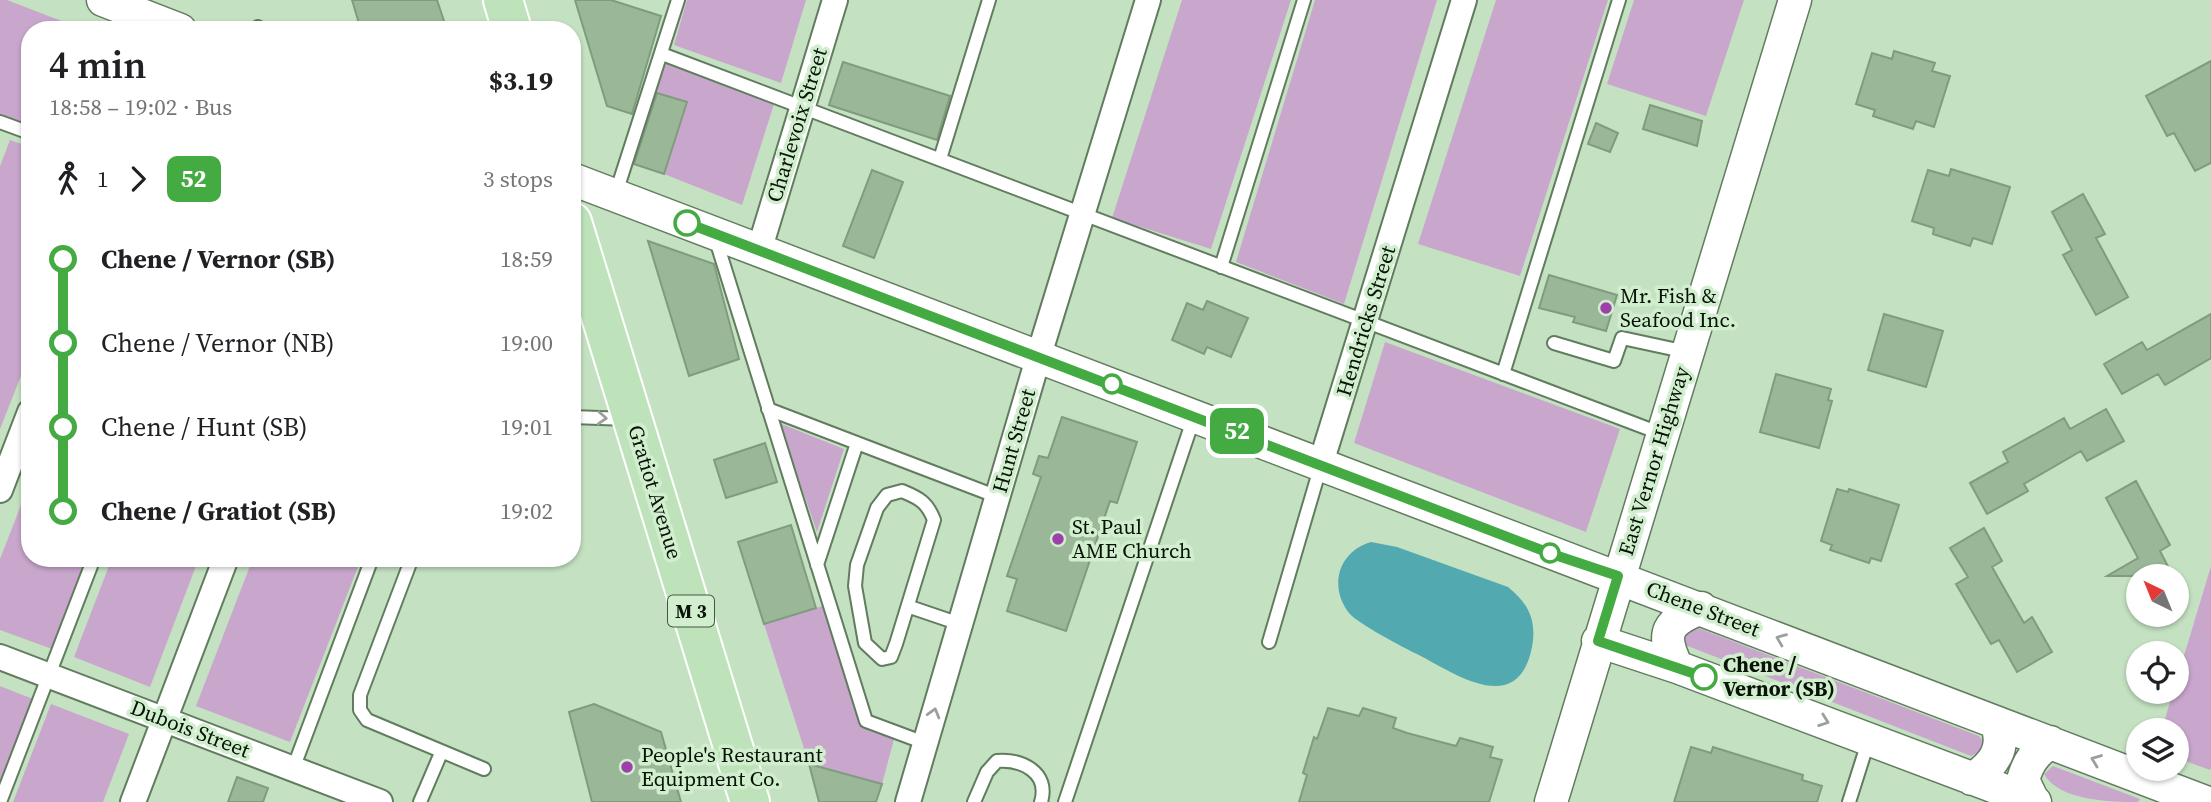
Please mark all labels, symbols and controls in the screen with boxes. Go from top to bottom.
text: 4 min [49,39,147,91]
street label: Charlevoix Street [759,44,834,206]
text: $3.19 [489,63,553,99]
text: 18:58 – 19:02 · Bus [49,91,232,123]
icon: walk [49,160,87,198]
icon: forward [119,160,157,198]
text: 52 [181,162,207,195]
text: 1 [97,163,109,195]
text: 3 stops [483,163,553,195]
unlabelled marker [674,210,700,236]
text: Chene / Vernor (SB) [101,241,335,277]
street label: Hendricks Street [1329,242,1402,400]
text: 18:59 [500,243,553,275]
place label: Mr. Fish & Seafood Inc. [1620,281,1736,334]
marker: Mr. Fish & Seafood Inc. [1598,300,1614,316]
text: Chene / Vernor (NB) [101,325,335,361]
text: 19:00 [500,327,553,359]
street label: East Vernor Highway [1611,363,1696,559]
unlabelled marker [1102,374,1122,394]
street label: Hunt Street [985,385,1042,496]
line badge: 52 [1206,408,1268,454]
text: Chene / Hunt (SB) [101,409,308,445]
text: 19:01 [500,411,553,443]
one-way arrow [597,411,608,426]
text: 52 [1224,414,1250,447]
street label: Gratiot Avenue [621,421,690,562]
text: Chene / Gratiot (SB) [101,493,337,529]
text: 19:02 [500,495,553,527]
place label: St. Paul AME Church [1072,512,1192,565]
marker: St. Paul AME Church [1050,531,1066,547]
unlabelled marker [1540,543,1560,563]
north arrow [2126,564,2189,626]
map controls [2126,564,2189,781]
street label: Chene Street [1642,574,1764,643]
road number: M 3 [668,596,714,626]
one-way arrow [1775,634,1787,648]
button: locate [2126,641,2189,704]
place label: Chene / Vernor (SB) [1723,650,1835,703]
marker: Chene / Vernor (SB) [1691,664,1717,690]
street label: Dubois Street [126,693,254,765]
one-way arrow [926,707,941,719]
one-way arrow [1817,713,1829,727]
button: layers [2126,718,2189,781]
place label: People's Restaurant Equipment Co. [641,740,823,793]
one-way arrow [2090,754,2102,768]
marker: People's Restaurant Equipment Co. [619,759,635,775]

